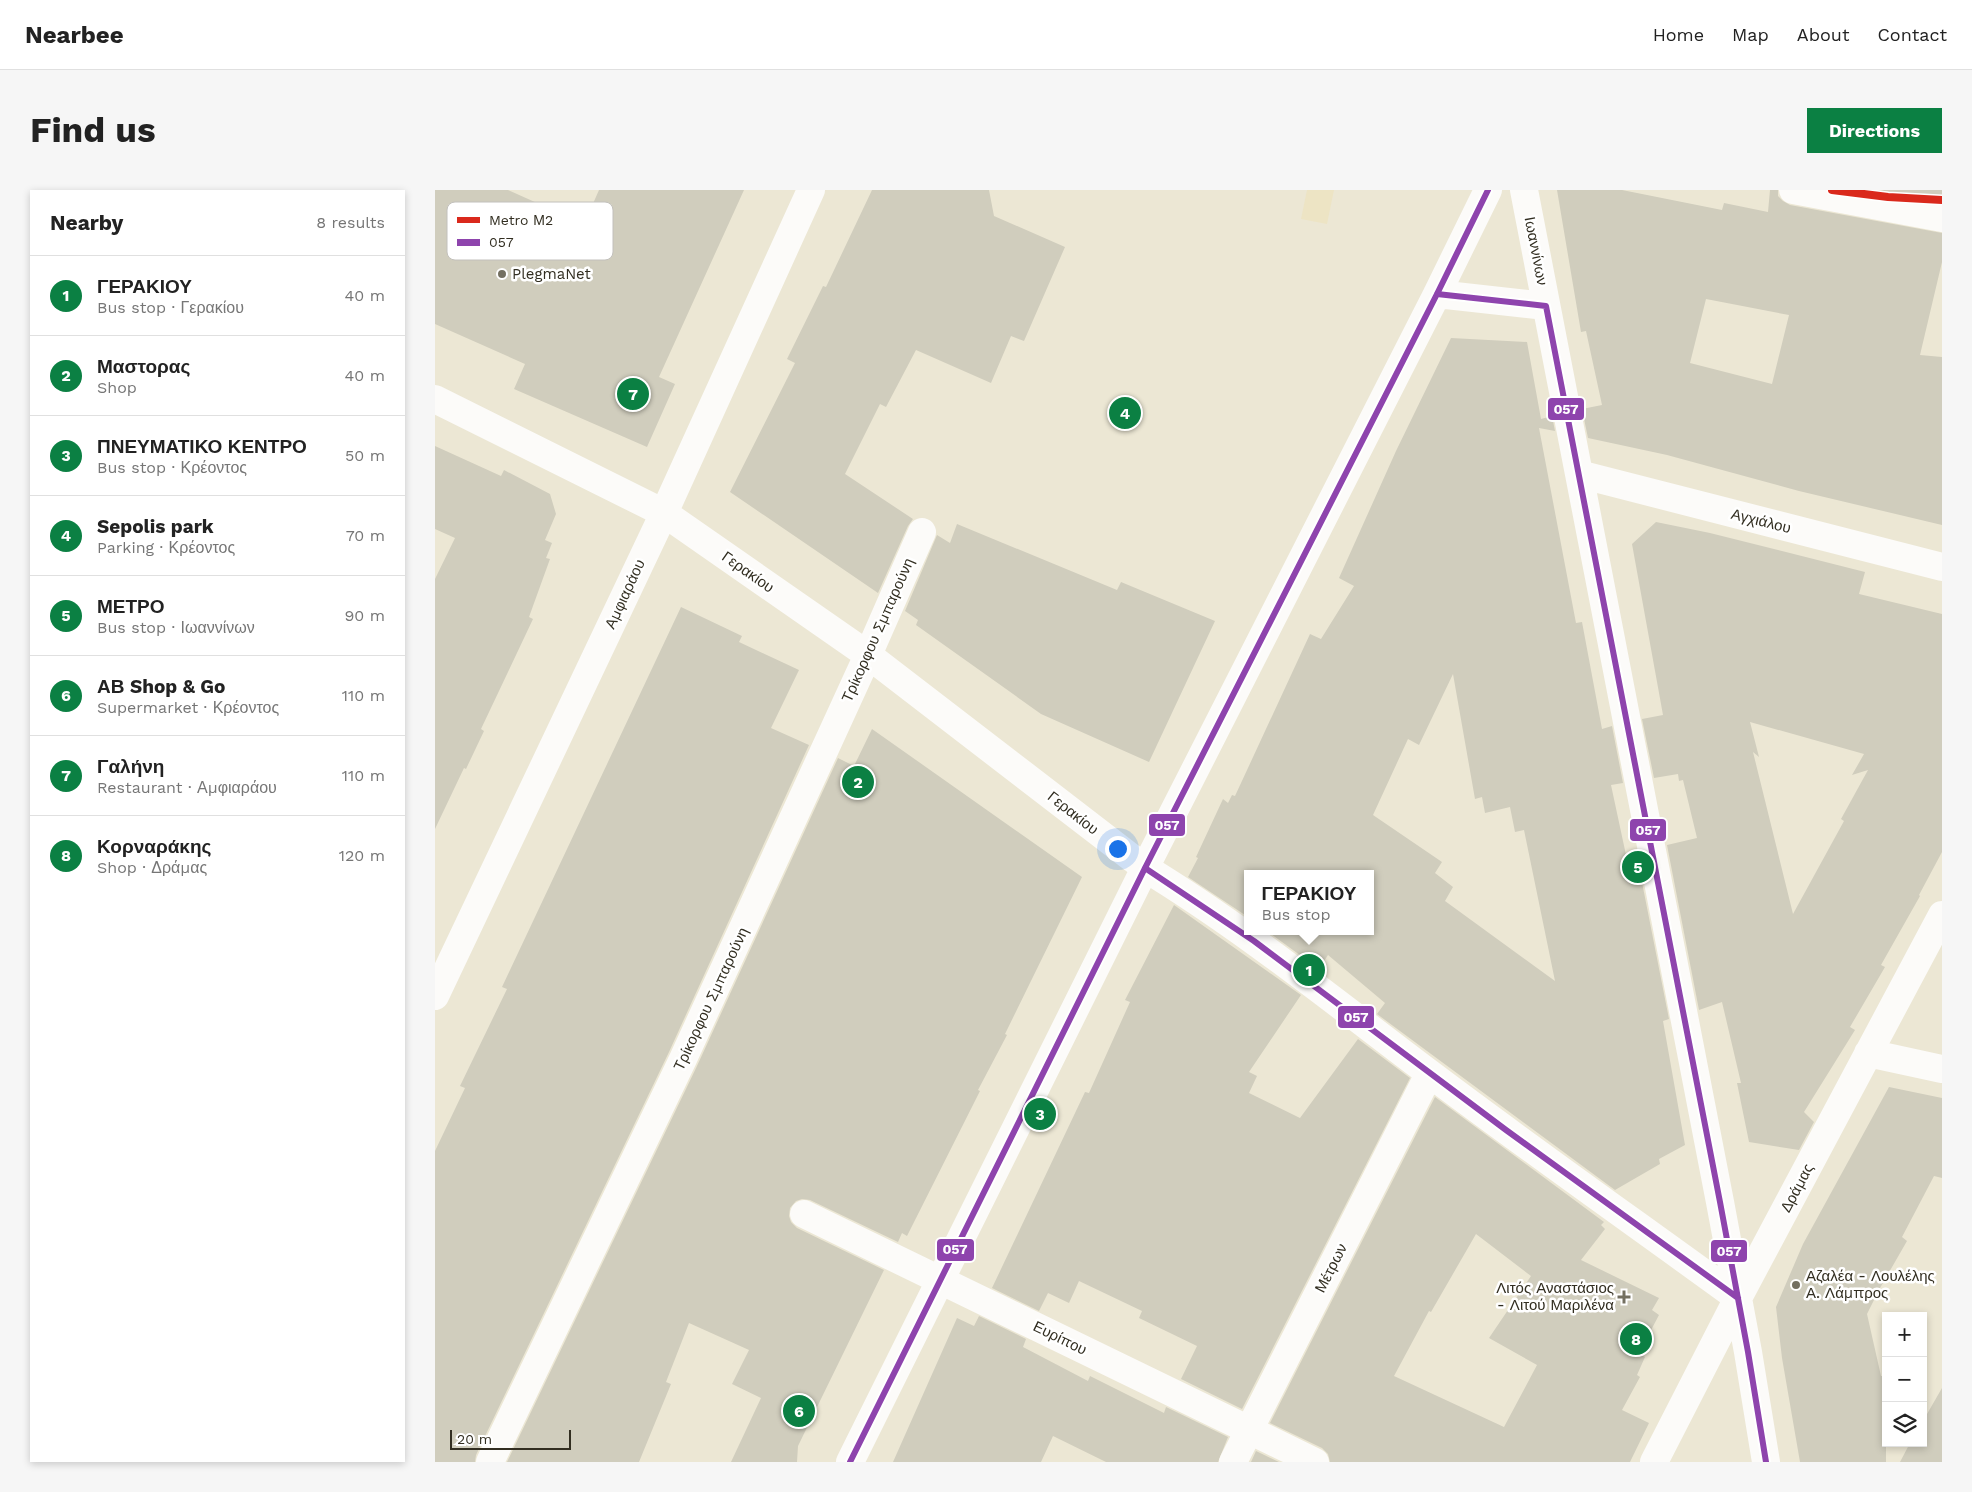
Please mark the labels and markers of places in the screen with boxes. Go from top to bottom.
place label: PlegmaNet [512,265,591,283]
marker: PlegmaNet [496,268,508,280]
pin: 7 [617,375,649,413]
pin: 4 [1109,394,1141,432]
pin: 2 [842,763,874,801]
pin: 5 [1622,848,1654,886]
pin: 1 [1293,951,1325,989]
pin: 3 [1024,1095,1056,1133]
place label: Αζαλέα - Λουλέλης Α. Λάμπρος [1806,1267,1935,1302]
place label: Λιτός Αναστάσιος - Λιτού Μαριλένα [1496,1279,1614,1314]
marker: Αζαλέα - Λουλέλης Α. Λάμπρος [1790,1279,1802,1291]
marker: Λιτός Αναστάσιος - Λιτού Μαριλένα [1618,1291,1630,1303]
pin: 8 [1620,1320,1652,1358]
pin: 6 [783,1392,815,1430]

